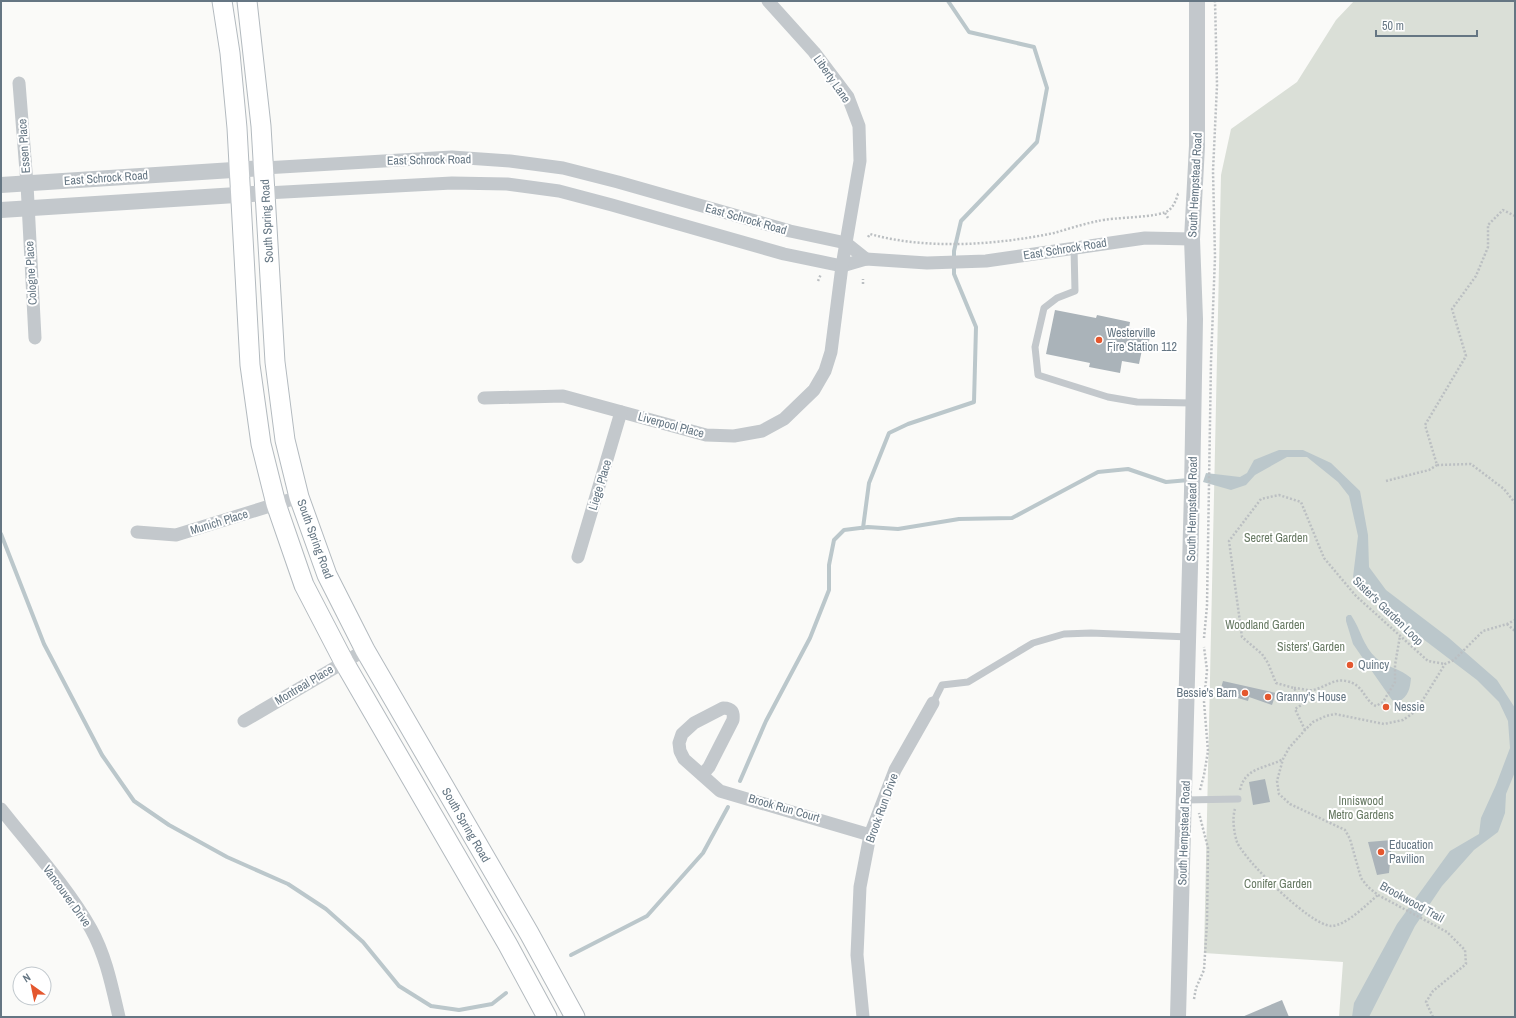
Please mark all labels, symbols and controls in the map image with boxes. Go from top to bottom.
scale bar [1376,12,1477,38]
text: 50 m [1382,18,1404,34]
street label: Liberty Lane [810,52,854,106]
street label: Essen Place [14,118,34,174]
street label: South Hempstead Road [1184,132,1206,238]
street label: East Schrock Road [387,151,471,169]
street label: East Schrock Road [63,167,149,189]
street label: South Spring Road [257,179,277,263]
street label: East Schrock Road [703,200,789,238]
street label: East Schrock Road [1022,235,1108,263]
street label: Cologne Place [21,241,41,305]
place label: Westerville Fire Station 112 [1107,325,1177,355]
marker: Westerville Fire Station 112 [1094,335,1104,345]
street label: Liverpool Place [636,408,706,442]
street label: South Hempstead Road [1183,456,1201,562]
street label: Liege Place [585,458,615,512]
street label: South Spring Road [293,497,337,581]
street label: Munich Place [188,506,250,538]
park label: Secret Garden [1244,530,1308,546]
street label: Sister's Garden Loop [1349,573,1427,649]
park label: Woodland Garden [1225,617,1305,633]
park label: Sisters' Garden [1277,639,1345,655]
place label: Quincy [1358,657,1389,673]
marker: Quincy [1345,660,1355,670]
street label: Montreal Place [272,661,336,709]
place label: Bessie's Barn [1177,685,1237,701]
marker: Bessie's Barn [1240,688,1250,698]
place label: Granny's House [1276,689,1346,705]
marker: Granny's House [1263,692,1273,702]
place label: Nessie [1394,699,1425,715]
marker: Nessie [1381,702,1391,712]
street label: Brook Run Drive [862,771,902,845]
street label: South Hempstead Road [1174,780,1194,886]
street label: South Spring Road [438,785,494,865]
street label: Brook Run Court [747,790,822,826]
park label: Inniswood Metro Gardens [1328,793,1394,823]
place label: Education Pavilion [1389,837,1433,867]
marker: Education Pavilion [1376,847,1386,857]
street label: Vancouver Drive [39,862,95,930]
park label: Conifer Garden [1244,876,1312,892]
street label: Brookwood Trail [1377,878,1447,926]
north arrow [12,966,52,1006]
text: N [20,970,33,985]

